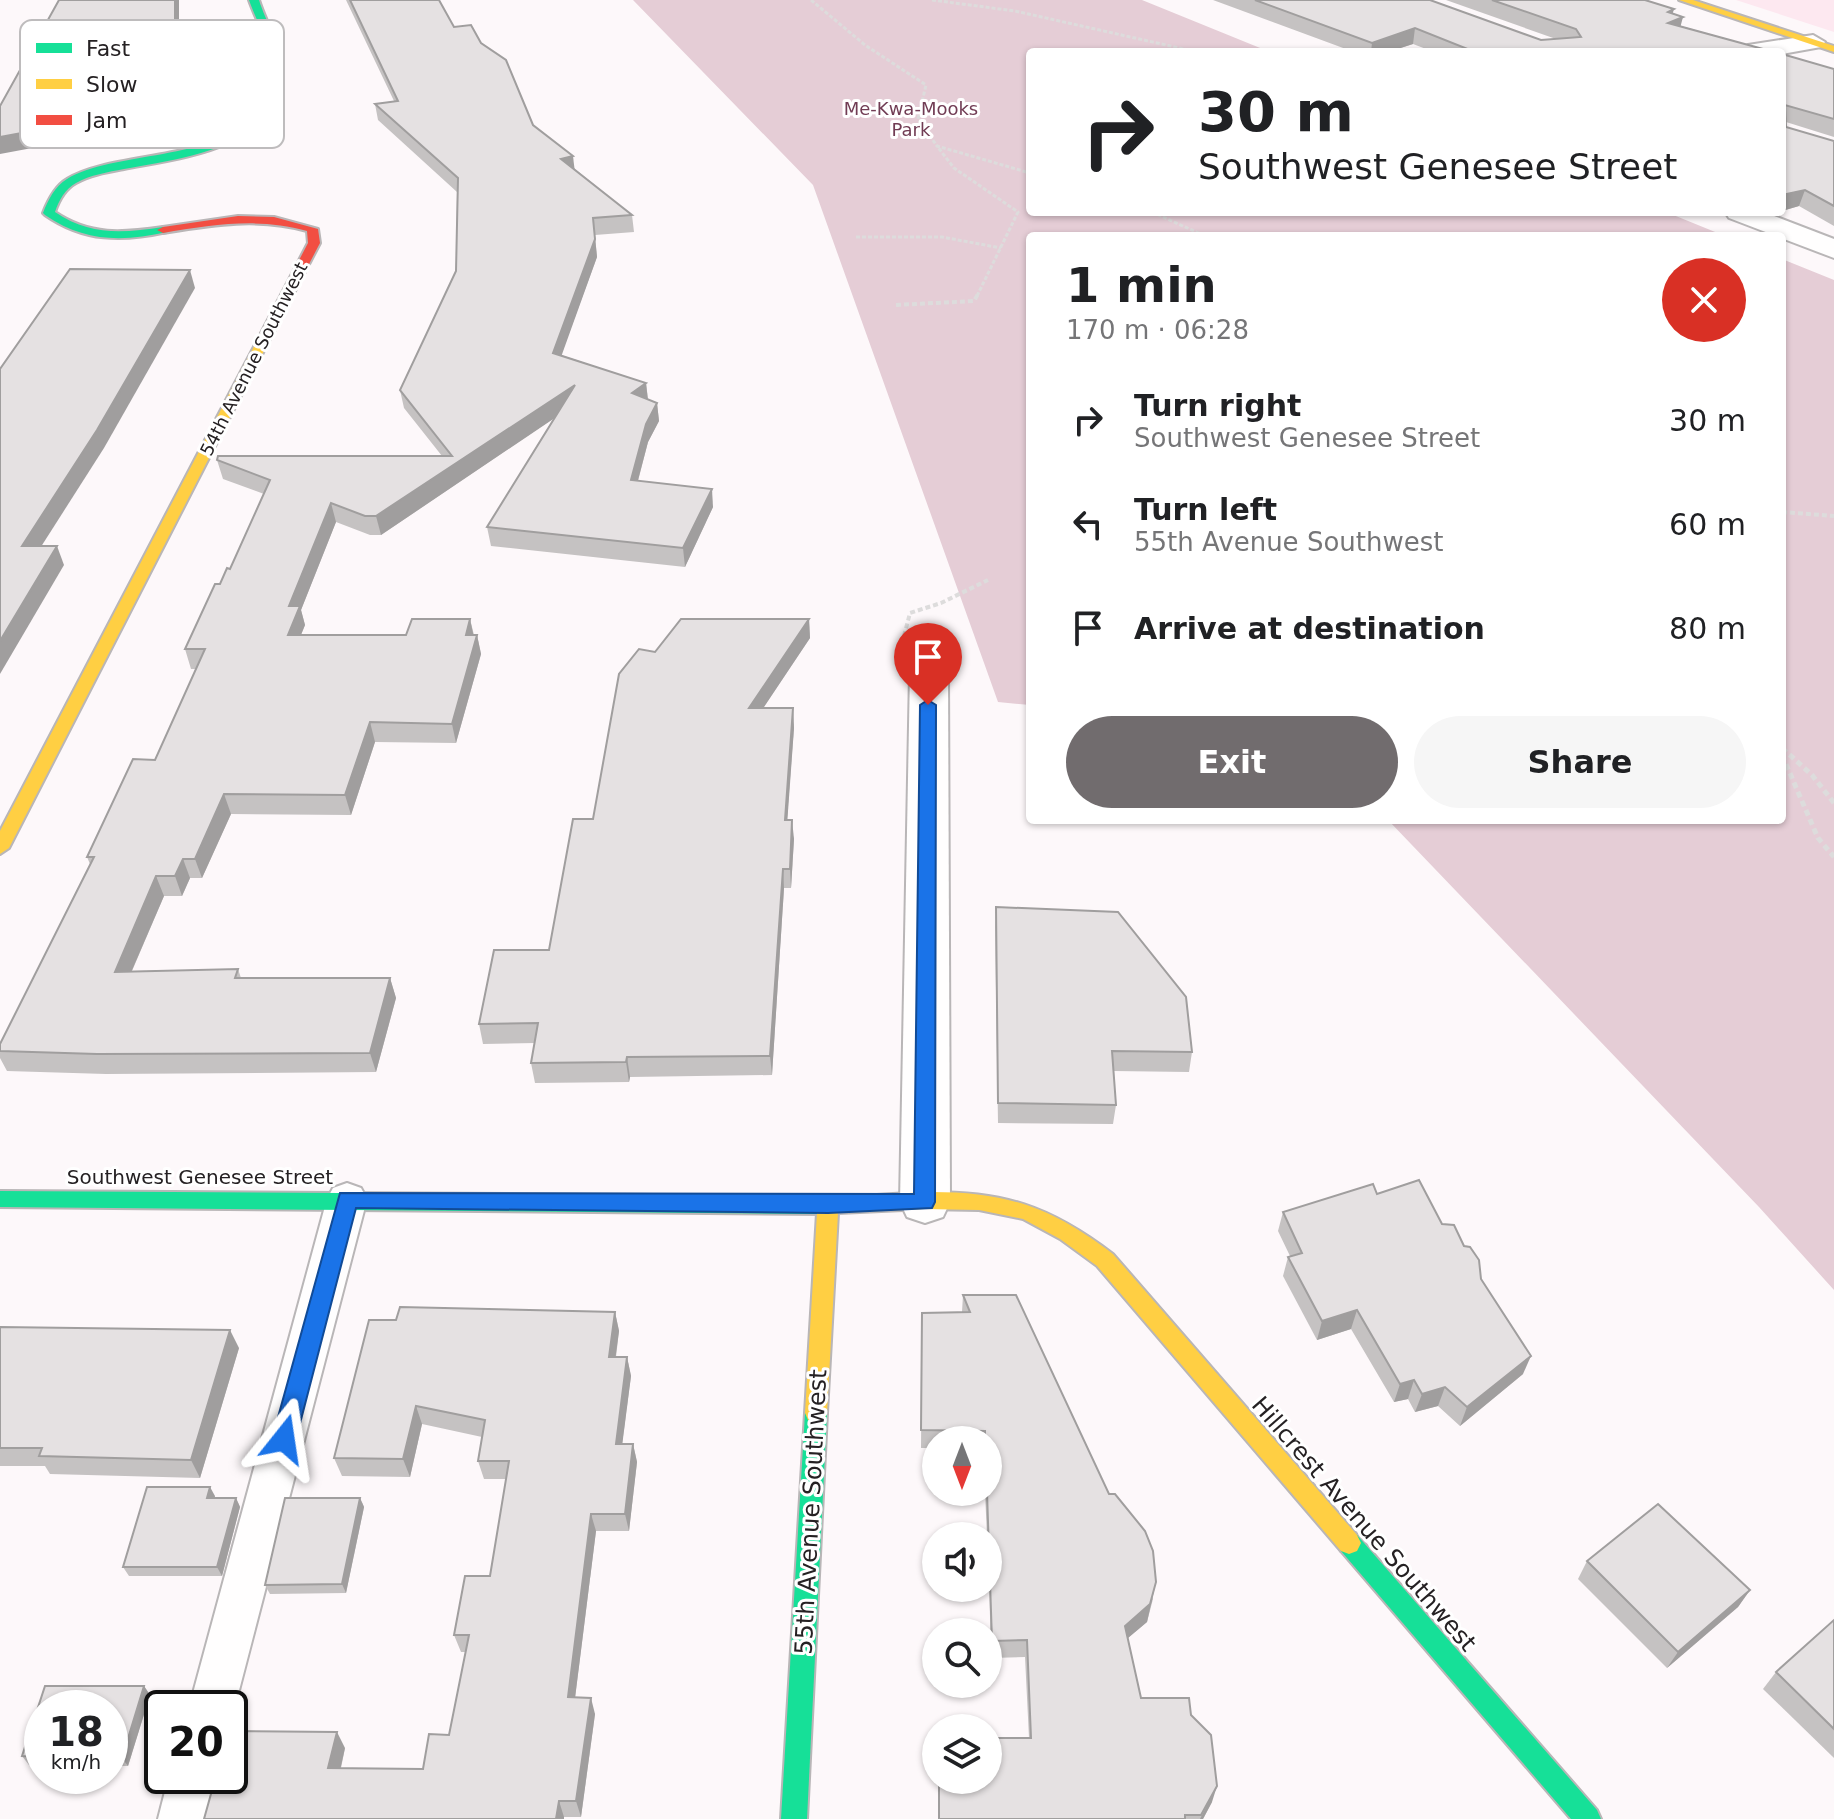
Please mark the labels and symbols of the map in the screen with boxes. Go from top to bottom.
legend [20,20,284,148]
text: Fast [86,36,131,61]
text: Slow [86,72,138,97]
park label: Me-Kwa-Mooks Park [844,98,978,140]
text: Jam [84,108,127,133]
street label: 54th Avenue Southwest [196,259,312,459]
pin [894,623,962,705]
street label: Southwest Genesee Street [67,1165,333,1189]
street label: 55th Avenue Southwest [790,1369,832,1655]
street label: Hillcrest Avenue Southwest [1246,1391,1482,1657]
position arrow [242,1397,326,1481]
north arrow [922,1426,1002,1506]
speed limit sign: 20 [144,1690,248,1794]

